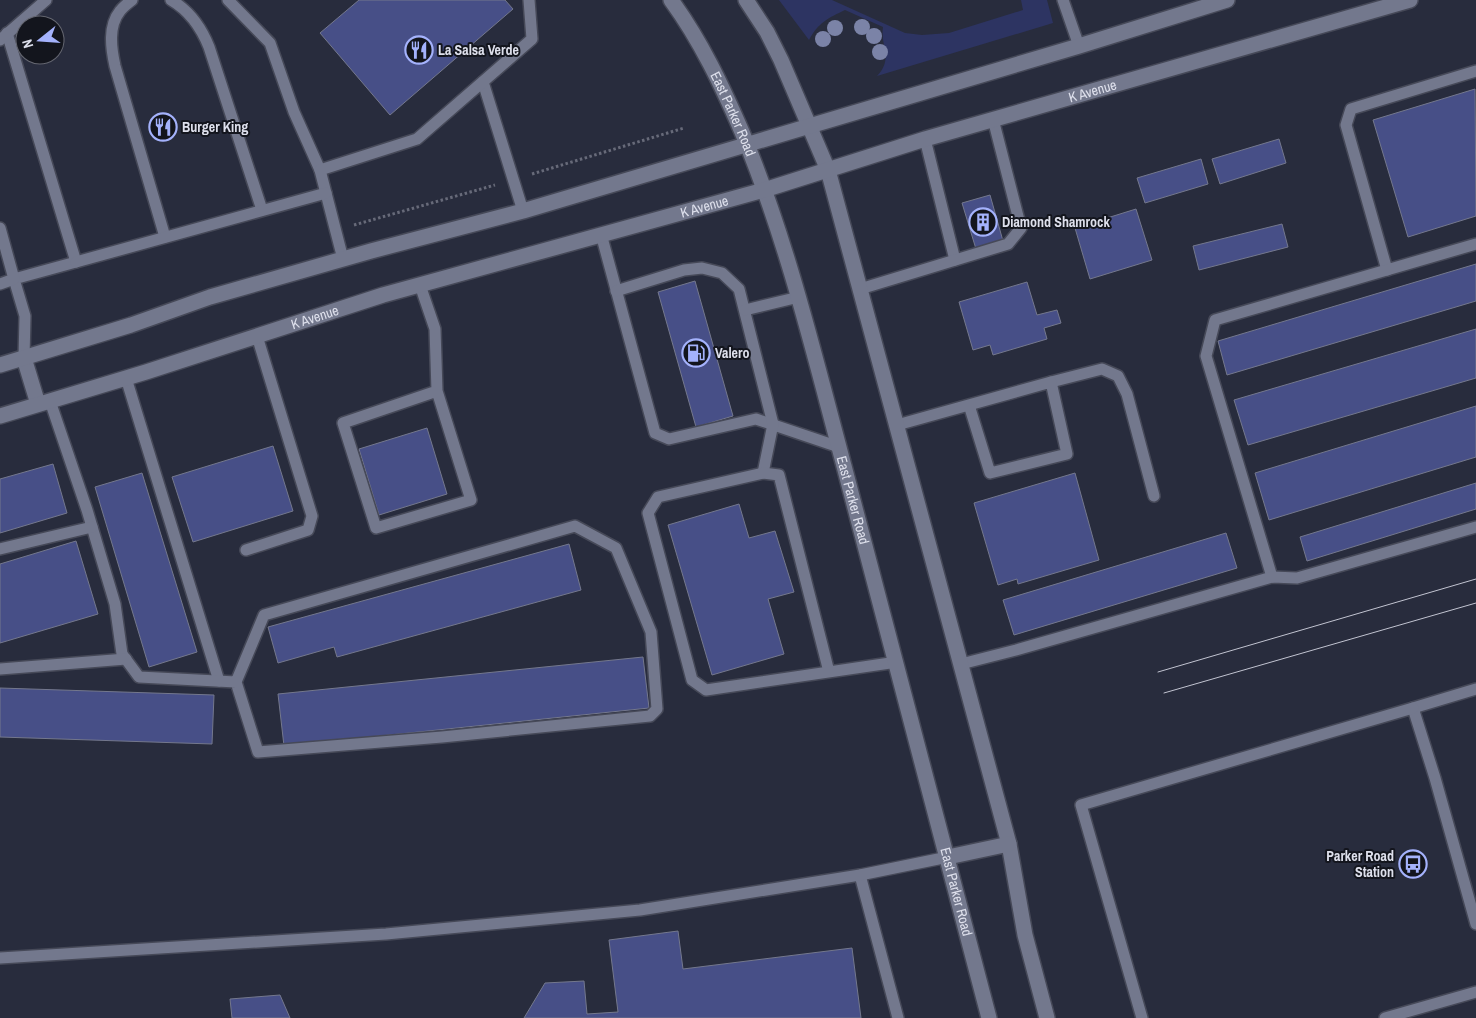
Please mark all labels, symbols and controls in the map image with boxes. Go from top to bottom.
north arrow [15,15,65,65]
restaurant icon: La Salsa Verde [404,35,434,65]
text: N [18,37,37,50]
place label: La Salsa Verde [438,41,519,59]
street label: East Parker Road [706,68,760,159]
street label: K Avenue [1066,76,1119,106]
restaurant icon: Burger King [148,112,178,142]
place label: Burger King [182,118,248,136]
street label: K Avenue [678,191,730,222]
building icon: Diamond Shamrock [968,207,998,237]
place label: Diamond Shamrock [1002,213,1110,231]
street label: K Avenue [289,301,341,333]
fuel station icon: Valero [681,338,711,368]
place label: Valero [715,344,749,362]
street label: East Parker Road [833,454,873,546]
street label: East Parker Road [936,846,977,938]
place label: Parker Road Station [1326,847,1394,881]
bus stop icon: Parker Road Station [1398,849,1428,879]

